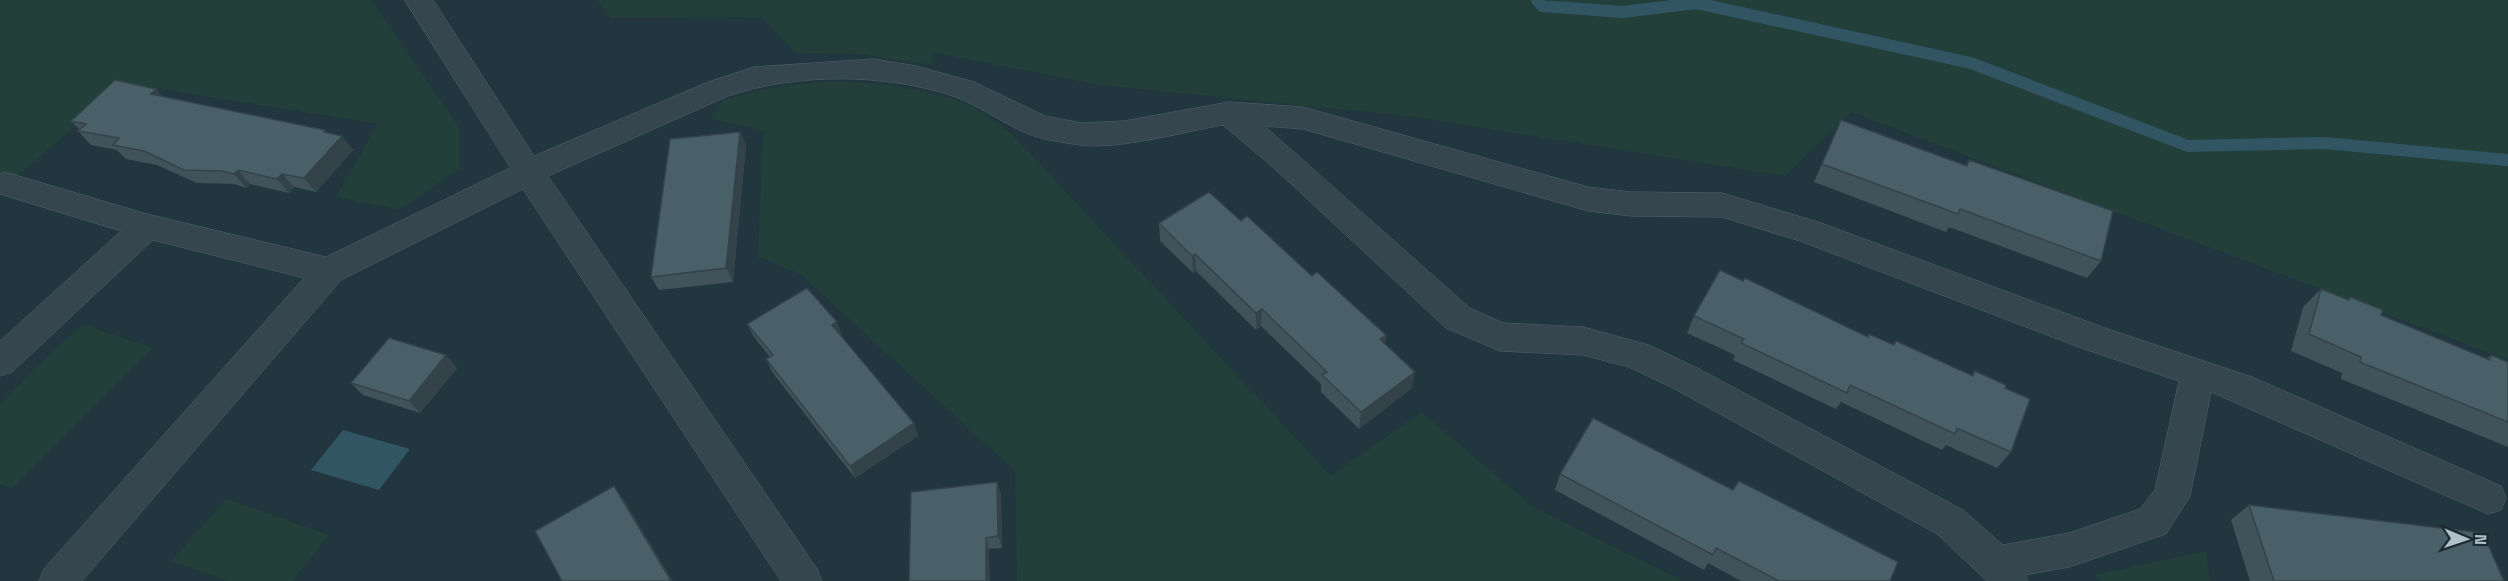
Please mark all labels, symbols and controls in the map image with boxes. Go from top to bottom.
north arrow [2436,509,2496,569]
text: N [2470,534,2491,545]

